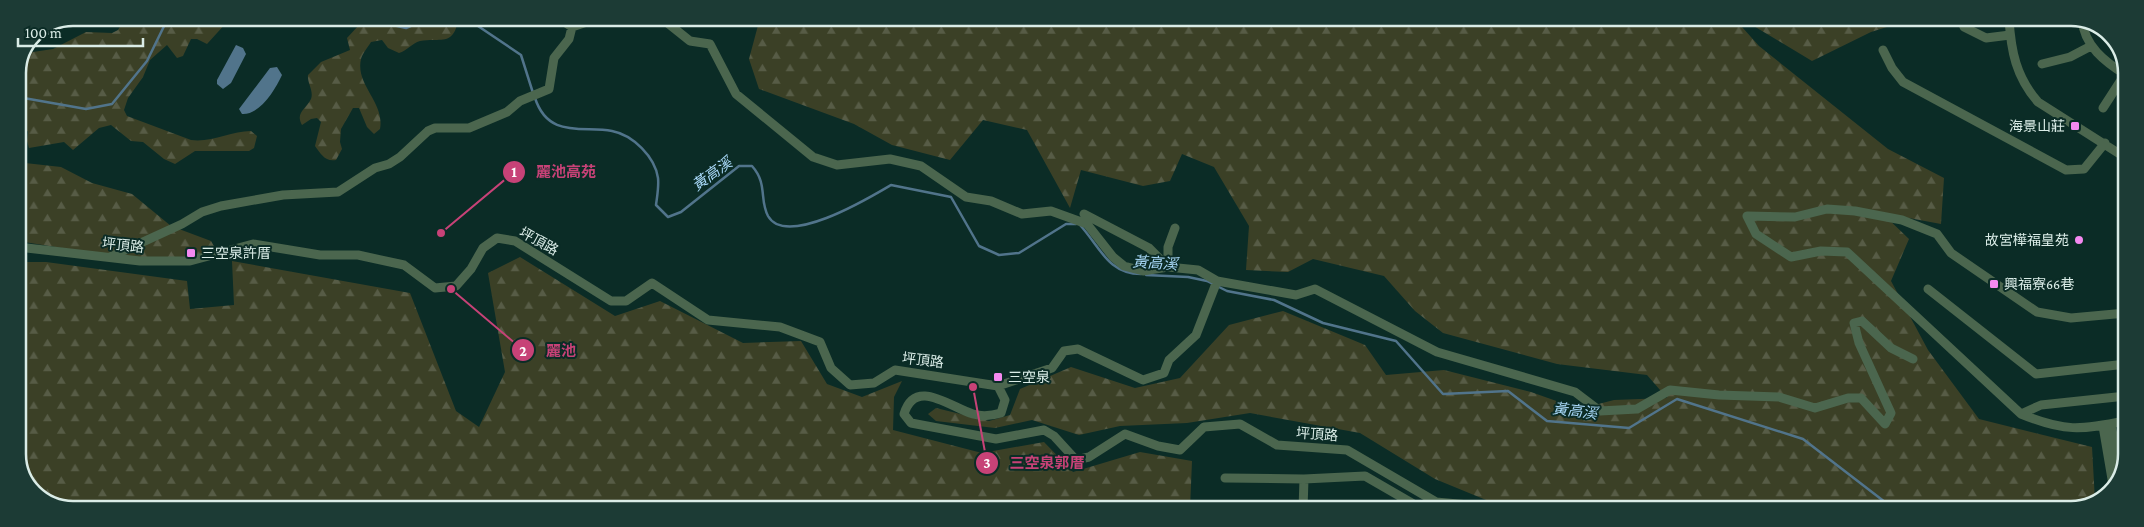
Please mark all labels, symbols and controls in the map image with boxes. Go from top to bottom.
scale bar [18,15,142,47]
text: 100 m [25,25,62,41]
place label: 海景山莊 [2009,118,2065,134]
marker: 海景山莊 [2069,120,2081,132]
water label: 黃高溪 [689,153,737,194]
callout: 麗池高苑 [501,157,606,187]
text: 1 [511,164,517,180]
text: 麗池高苑 [536,164,596,180]
street label: 坪頂路 [517,224,561,258]
place label: 故宮樺福皇苑 [1985,232,2069,248]
marker: 故宮樺福皇苑 [2073,234,2085,246]
street label: 坪頂路 [101,235,145,255]
place label: 三空泉許厝 [201,245,271,261]
marker: 三空泉許厝 [185,247,197,259]
water label: 黃高溪 [1132,253,1180,273]
place label: 興福寮66巷 [2004,276,2074,292]
marker: 興福寮66巷 [1988,278,2000,290]
callout: 麗池 [511,335,586,365]
text: 2 [519,343,527,359]
text: 麗池 [546,343,576,359]
street label: 坪頂路 [901,350,945,370]
place label: 三空泉 [1008,369,1050,385]
marker: 三空泉 [992,371,1004,383]
water label: 黃高溪 [1552,400,1600,422]
street label: 坪頂路 [1295,425,1339,443]
callout: 三空泉郭厝 [975,448,1095,478]
text: 3 [983,455,991,471]
text: 三空泉郭厝 [1009,455,1085,471]

